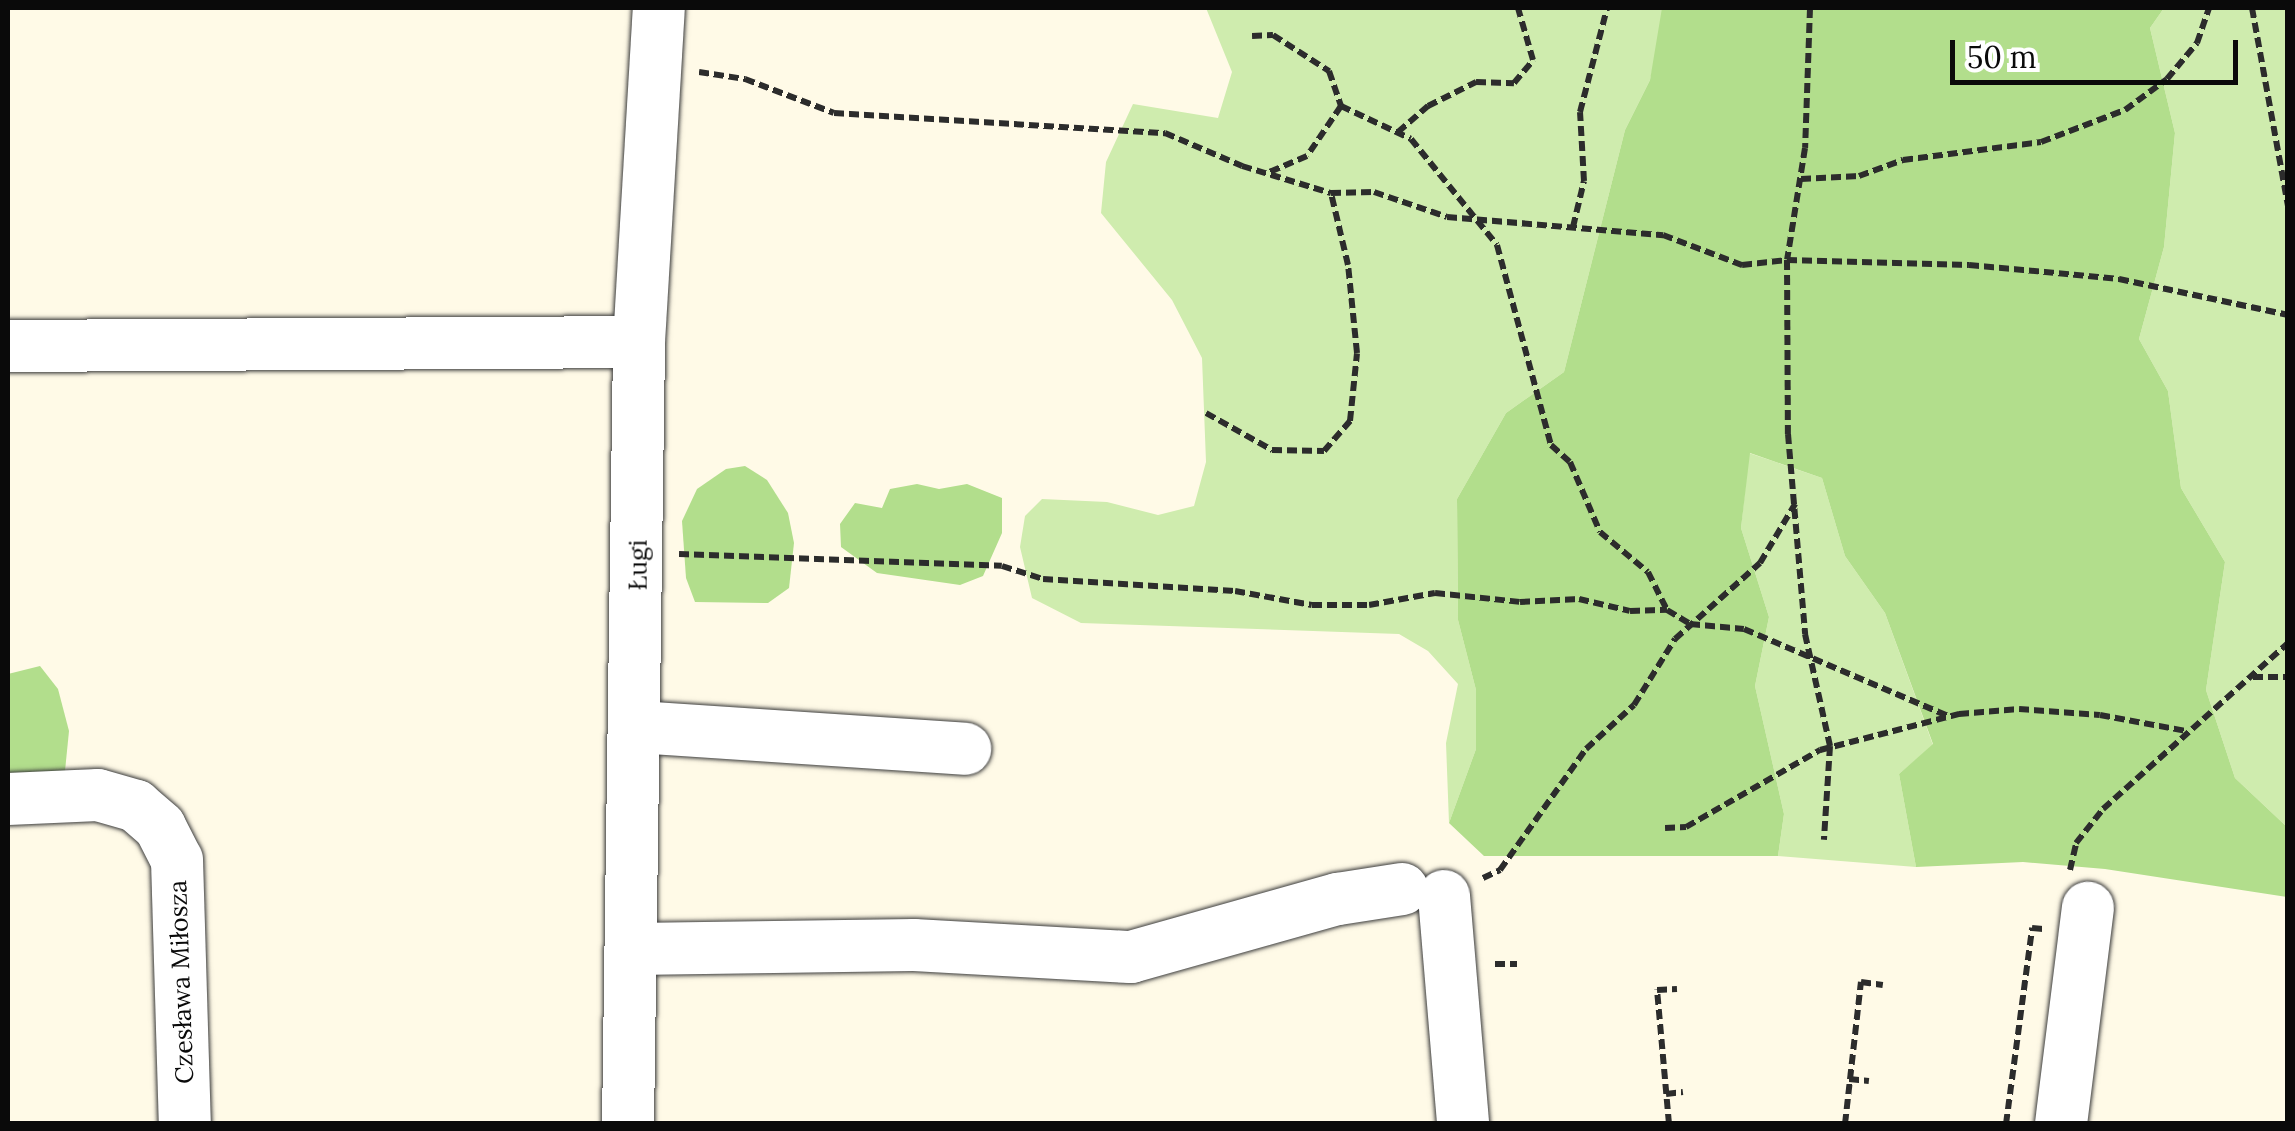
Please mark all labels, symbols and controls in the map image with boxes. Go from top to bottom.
scale bar [1955,20,2242,82]
text: 50 m [1967,38,2037,76]
street label: Ługi [623,540,653,590]
street label: Czesława Miłosza [162,880,200,1084]

